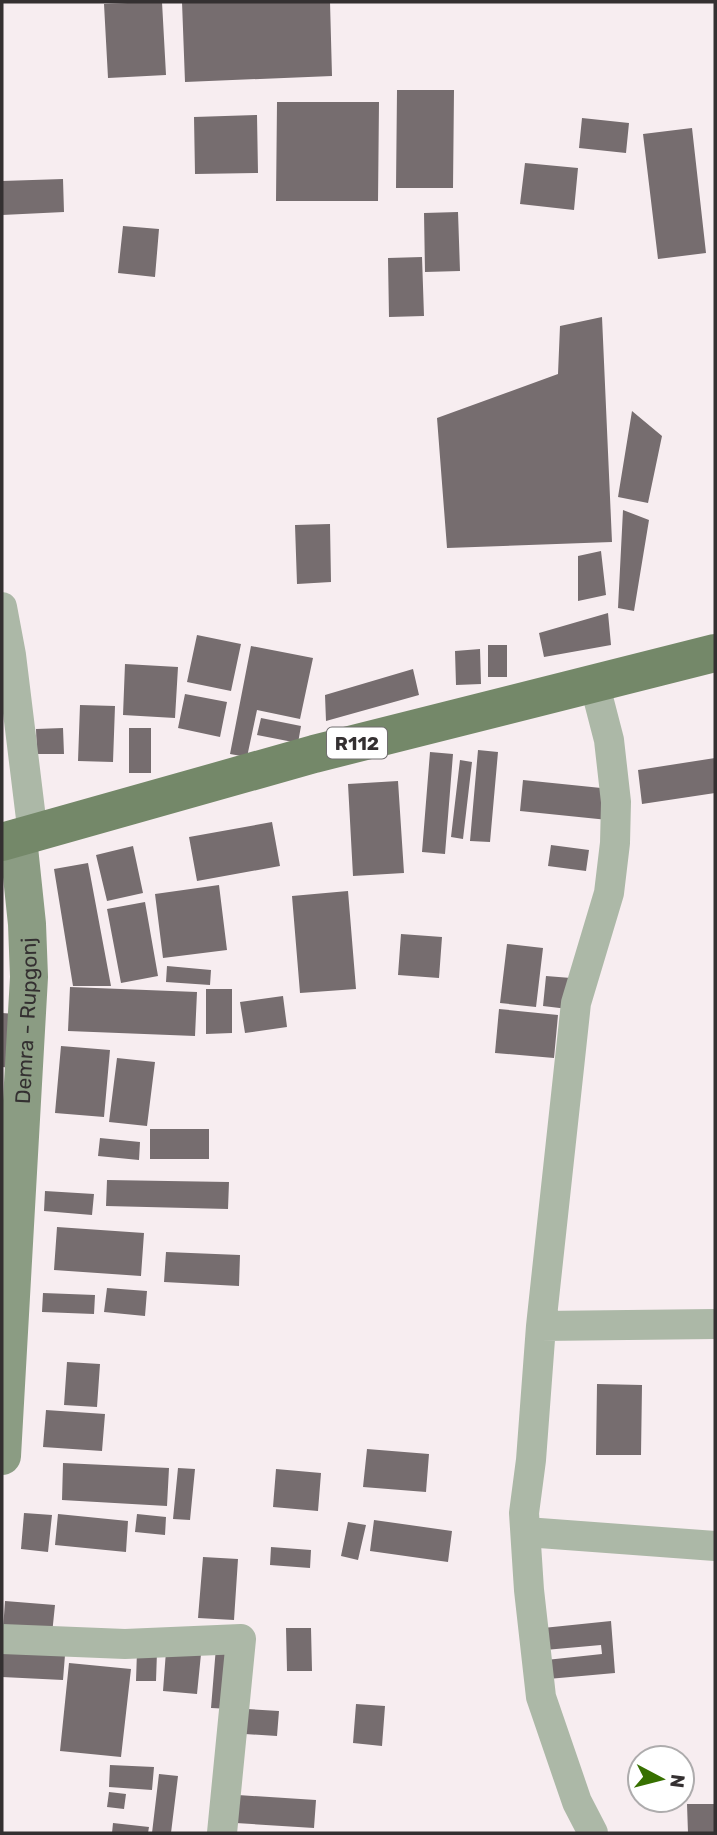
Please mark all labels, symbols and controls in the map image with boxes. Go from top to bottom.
road number: R112 [327,728,387,758]
street label: Demra - Rupgonj [9,937,42,1104]
north arrow [626,1744,696,1814]
text: N [665,1773,690,1789]

